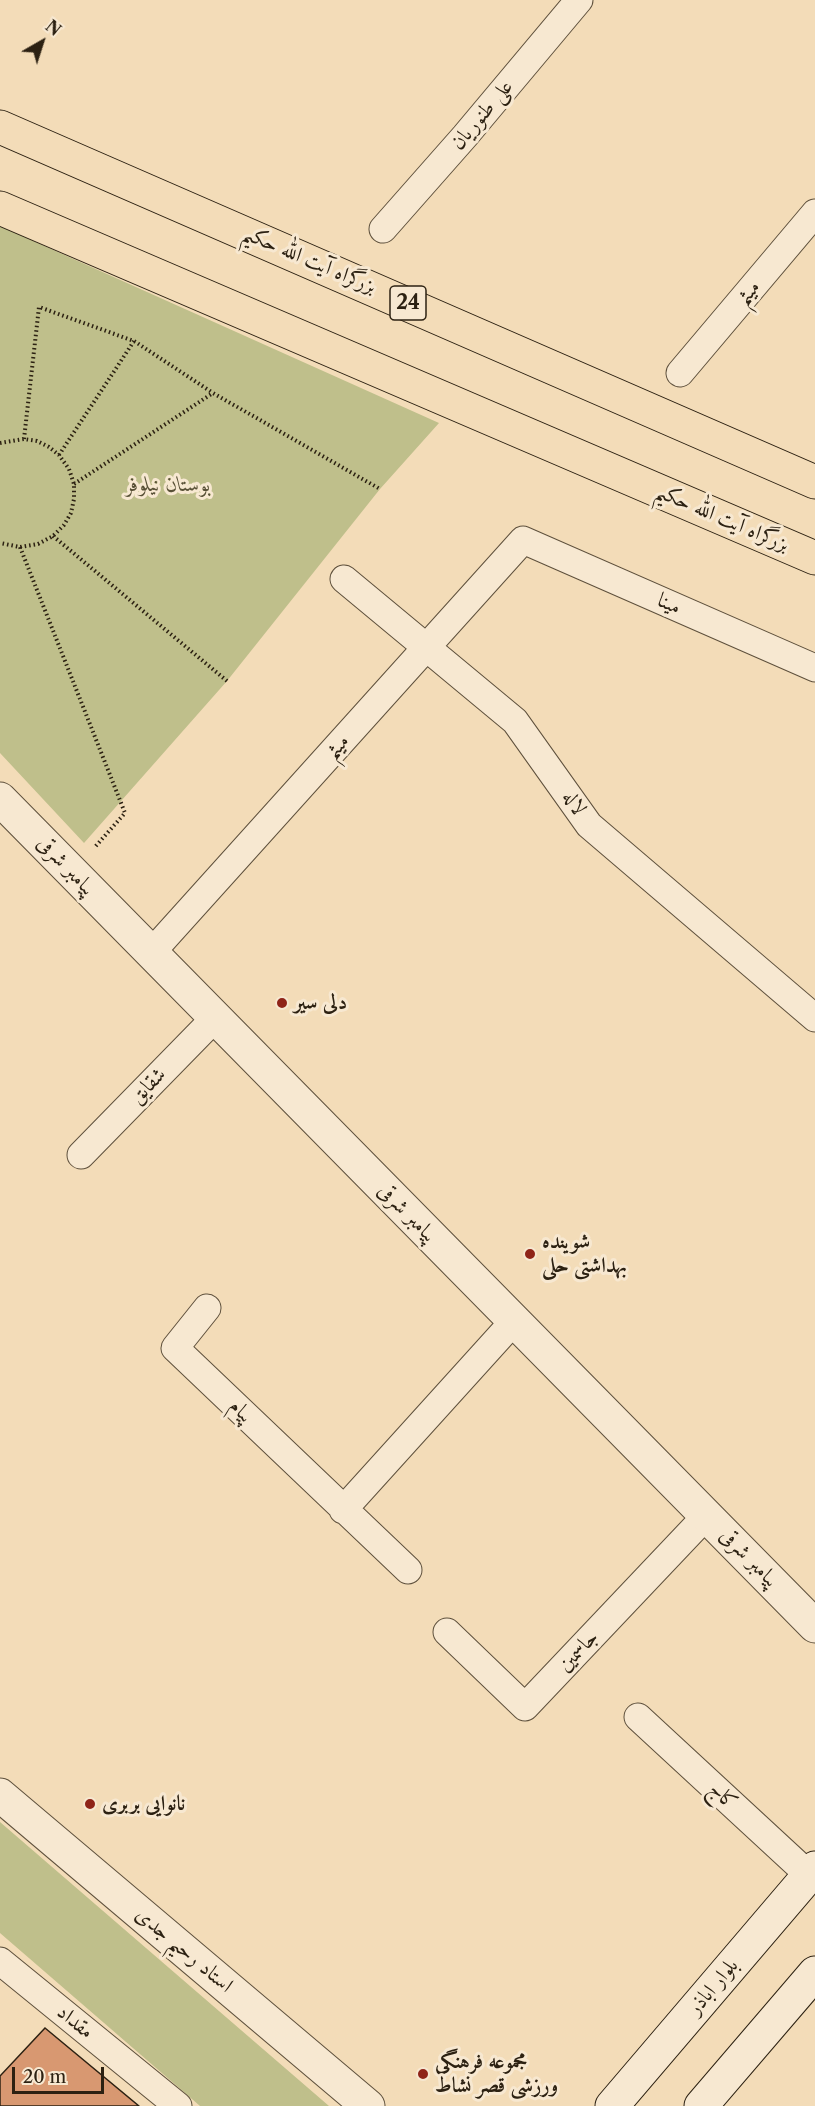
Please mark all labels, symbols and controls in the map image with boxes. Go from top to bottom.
north arrow [12,12,72,72]
text: N [42,16,65,40]
street label: علی طنوریان [445,75,519,155]
street label: بزرگراه آیت الله حکیم [238,220,380,300]
street label: میثم [730,275,766,311]
road number: 24 [390,286,426,320]
park label: بوستان نیلوفر [125,472,211,498]
street label: بزرگراه آیت الله حکیم [651,478,793,558]
street label: مینا [653,588,685,620]
street label: میثم [319,729,355,765]
street label: لاله [557,786,591,820]
street label: پیامبر شرقی [31,831,101,901]
place label: دلی سیر [294,990,347,1016]
marker: دلی سیر [275,996,289,1010]
street label: شقایق [125,1062,171,1110]
street label: پیامبر شرقی [372,1178,442,1248]
place label: شوینده بهداشتی حلی [542,1229,627,1279]
marker: شوینده بهداشتی حلی [523,1247,537,1261]
street label: پیام [224,1394,258,1428]
street label: پیامبر شرقی [714,1523,784,1593]
street label: جاسمین [552,1625,604,1677]
street label: کاج [703,1777,743,1815]
place label: نانوایی بربری [102,1791,185,1817]
marker: نانوایی بربری [83,1797,97,1811]
street label: استاد رحیم جدی [130,1902,238,1998]
street label: بلوار اباذر [682,1954,744,2020]
street label: مقداد [52,2000,98,2044]
place label: مجموعه فرهنگی ورزشی قصر نشاط [435,2049,558,2099]
scale bar [15,2055,106,2093]
text: 20 m [23,2066,66,2088]
marker: مجموعه فرهنگی ورزشی قصر نشاط [416,2067,430,2081]

